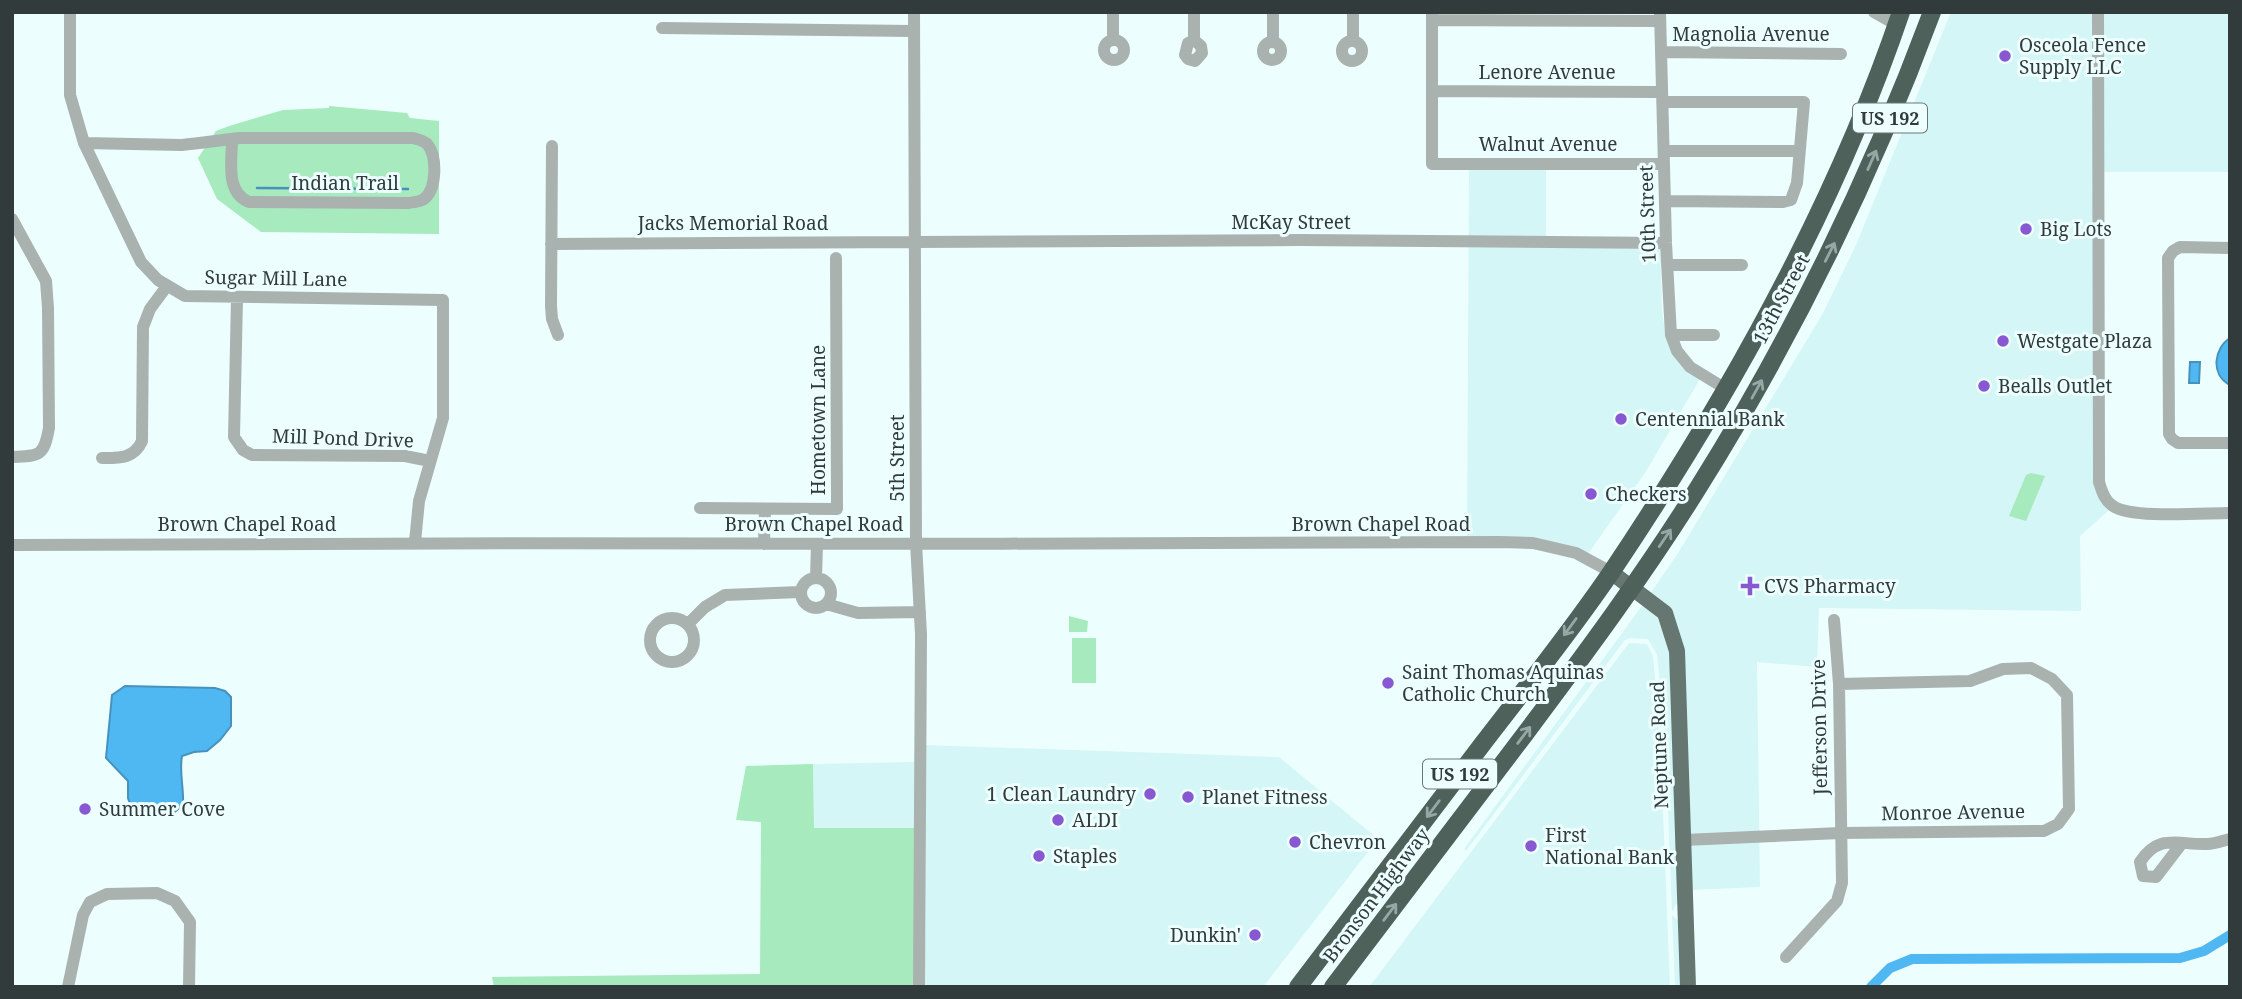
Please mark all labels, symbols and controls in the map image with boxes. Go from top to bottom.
street label: Magnolia Avenue [1672,21,1830,47]
place label: Osceola Fence Supply LLC [2019,32,2146,80]
marker: Osceola Fence Supply LLC [1997,48,2013,64]
street label: Lenore Avenue [1478,59,1616,85]
road number: US 192 [1853,104,1927,132]
street label: Walnut Avenue [1478,131,1618,157]
one-way arrow [1866,150,1879,171]
street label: 10th Street [1632,164,1662,263]
street label: Indian Trail [291,170,399,196]
street label: McKay Street [1231,209,1351,235]
street label: Jacks Memorial Road [637,210,829,236]
place label: Big Lots [2040,216,2112,242]
marker: Big Lots [2018,221,2034,237]
one-way arrow [1823,242,1837,263]
street label: 13th Street [1747,249,1816,348]
street label: Sugar Mill Lane [204,264,348,292]
place label: Westgate Plaza [2017,328,2152,354]
marker: Westgate Plaza [1995,333,2011,349]
street label: Hometown Lane [805,345,831,495]
place label: Bealls Outlet [1998,373,2112,399]
marker: Bealls Outlet [1976,378,1992,394]
one-way arrow [1750,379,1764,399]
place label: Centennial Bank [1635,406,1785,432]
marker: Centennial Bank [1613,411,1629,427]
street label: 5th Street [884,414,910,502]
street label: Mill Pond Drive [272,423,414,453]
place label: Checkers [1605,481,1687,507]
marker: Checkers [1583,486,1599,502]
street label: Brown Chapel Road [158,511,337,537]
street label: Brown Chapel Road [725,511,904,537]
street label: Brown Chapel Road [1292,511,1471,537]
one-way arrow [1659,529,1673,549]
place label: CVS Pharmacy [1764,573,1896,599]
marker: CVS Pharmacy [1742,578,1758,594]
one-way arrow [1563,617,1578,636]
place label: Saint Thomas Aquinas Catholic Church [1402,659,1604,707]
street label: Jefferson Drive [1805,659,1833,796]
marker: Saint Thomas Aquinas Catholic Church [1380,675,1396,691]
street label: Neptune Road [1644,680,1674,810]
one-way arrow [1516,726,1531,745]
road number: US 192 [1423,760,1497,788]
place label: 1 Clean Laundry [987,781,1136,807]
place label: Planet Fitness [1202,784,1328,810]
marker: 1 Clean Laundry [1142,786,1158,802]
marker: Planet Fitness [1180,789,1196,805]
place label: Summer Cove [99,796,225,822]
street label: Monroe Avenue [1881,798,2025,826]
one-way arrow [1426,799,1441,817]
marker: Summer Cove [77,801,93,817]
place label: ALDI [1072,807,1118,833]
marker: ALDI [1050,812,1066,828]
street label: Bronson Highway [1317,822,1435,968]
place label: First National Bank [1545,822,1675,870]
place label: Chevron [1309,829,1386,855]
marker: Chevron [1287,834,1303,850]
marker: First National Bank [1523,838,1539,854]
place label: Staples [1053,843,1117,869]
marker: Staples [1031,848,1047,864]
one-way arrow [1382,903,1397,922]
place label: Dunkin' [1170,922,1241,948]
marker: Dunkin' [1247,927,1263,943]

